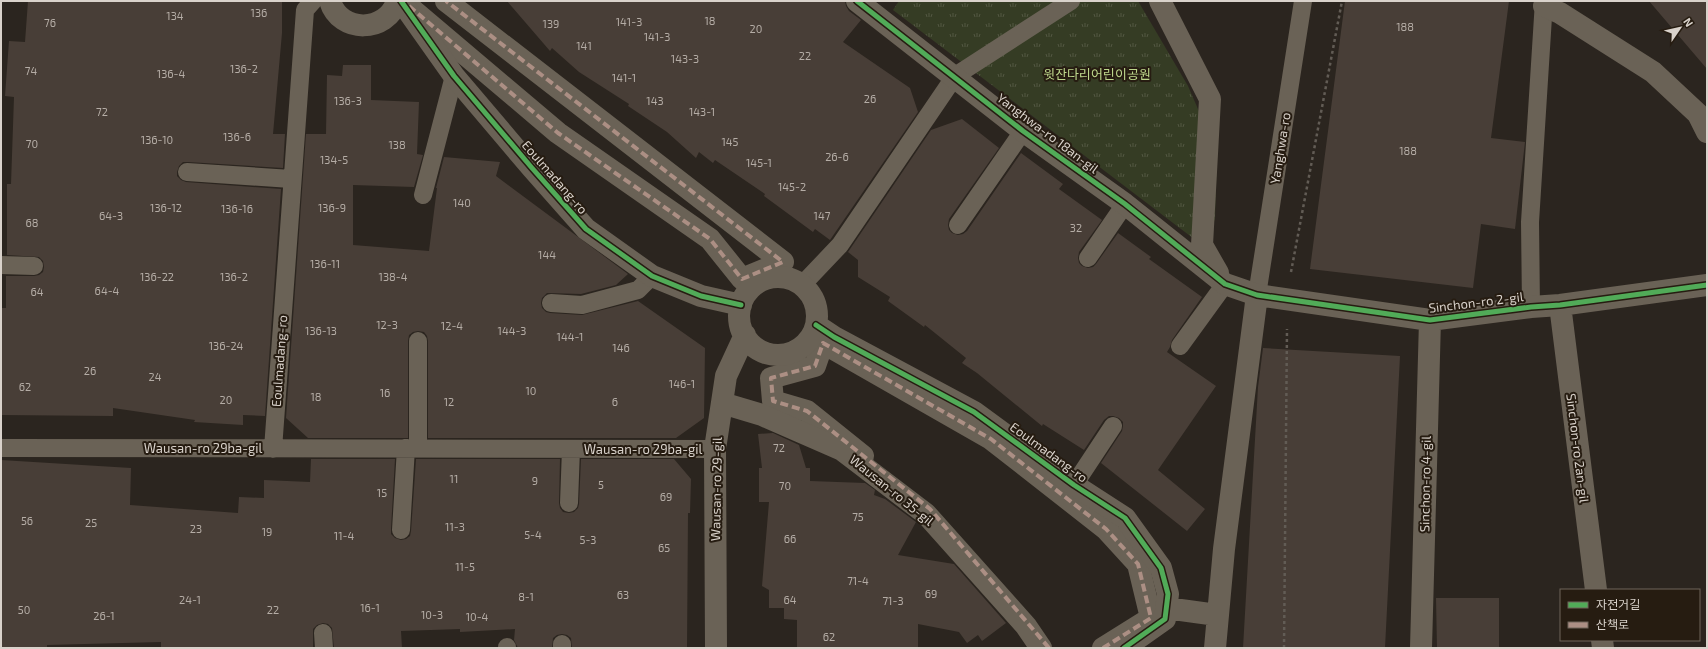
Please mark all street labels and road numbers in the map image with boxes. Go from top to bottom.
street label: Yanghwa-ro 18an-gil [994,90,1102,177]
street label: Yanghwa-ro [1266,111,1294,185]
street label: Eoulmadang-ro [519,137,591,217]
street label: Sinchon-ro 2-gil [1428,288,1525,316]
street label: Eoulmadang-ro [268,314,290,408]
street label: Sinchon-ro 2an-gil [1563,392,1593,504]
street label: Eoulmadang-ro [1007,418,1091,486]
street label: Sinchon-ro 4-gil [1416,436,1434,532]
street label: Wausan-ro 29-gil [707,437,725,541]
street label: Wausan-ro 29ba-gil [144,440,262,456]
street label: Wausan-ro 29ba-gil [584,441,702,457]
street label: Wausan-ro 35-gil [847,451,937,529]

